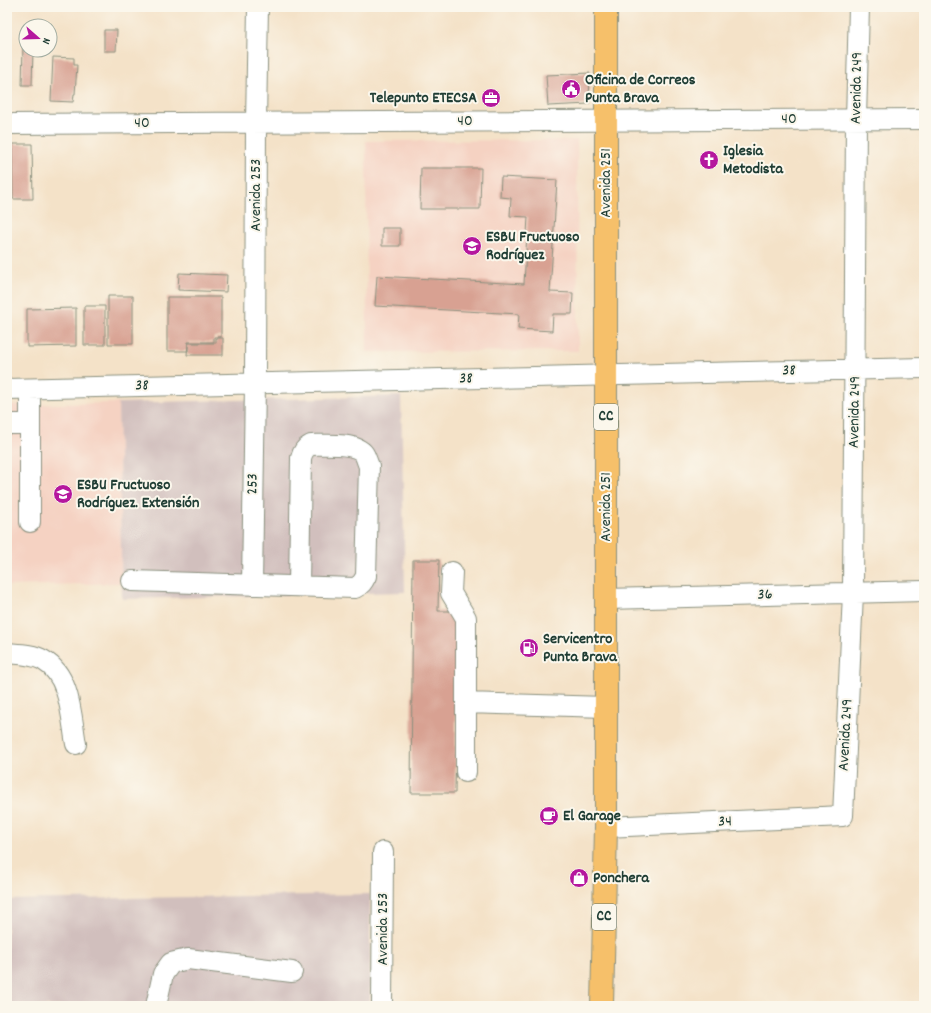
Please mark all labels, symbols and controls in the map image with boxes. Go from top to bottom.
north arrow [18,18,58,58]
text: N [37,35,54,47]
street label: Avenida 249 [845,52,869,124]
place label: Oficina de Correos Punta Brava [585,69,696,110]
public building icon: Oficina de Correos Punta Brava [560,78,582,100]
place label: Telepunto ETECSA [370,87,477,110]
office icon: Telepunto ETECSA [480,87,502,109]
street label: 40 [781,108,797,131]
street label: 40 [457,110,473,133]
street label: 40 [134,112,150,135]
place label: Iglesia Metodista [723,140,785,181]
street label: Avenida 251 [595,148,618,218]
church icon: Iglesia Metodista [698,149,720,171]
street label: Avenida 253 [245,159,268,231]
place label: ESBU Fructuoso Rodríguez [486,226,579,267]
school or university icon: ESBU Fructuoso Rodríguez [461,235,483,257]
street label: 38 [782,359,796,383]
street label: 38 [459,367,473,391]
street label: 38 [135,374,149,398]
street label: Avenida 249 [843,376,867,448]
road number: CC [594,404,618,430]
street label: Avenida 251 [595,472,618,542]
street label: 253 [241,473,265,495]
place label: ESBU Fructuoso Rodríguez. Extensión [77,474,199,515]
school or university icon: ESBU Fructuoso Rodríguez. Extensión [52,483,74,505]
street label: 36 [757,583,773,607]
place label: Servicentro Punta Brava [543,628,618,669]
fuel station icon: Servicentro Punta Brava [518,637,540,659]
street label: Avenida 249 [833,698,859,772]
cafe icon: El Garage [538,805,560,827]
place label: El Garage [563,805,621,828]
street label: 34 [718,810,732,834]
shop icon: Ponchera [568,867,590,889]
place label: Ponchera [593,867,651,890]
street label: Avenida 253 [372,893,395,965]
road number: CC [592,904,616,930]

